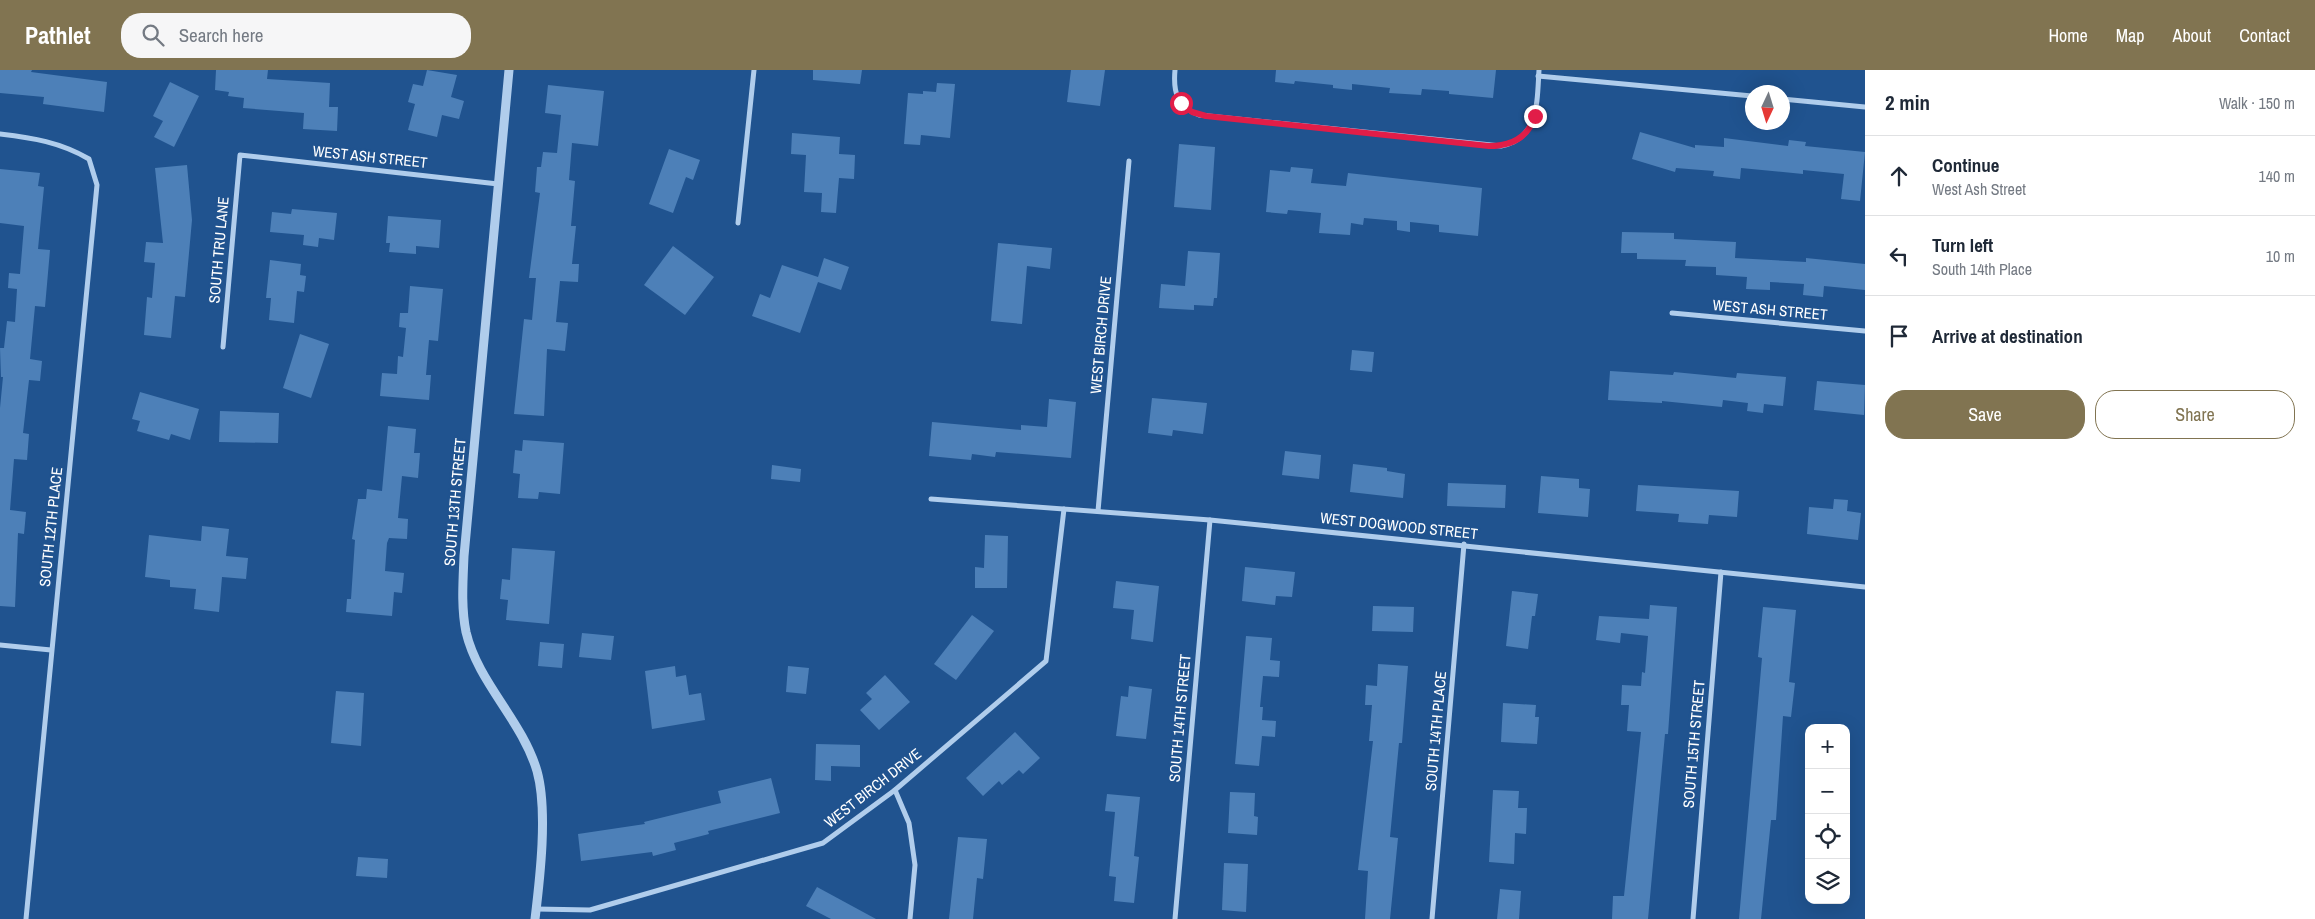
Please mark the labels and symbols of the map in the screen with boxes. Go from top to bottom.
north arrow [1745,85,1790,130]
route start [1170,92,1193,115]
route end [1524,105,1547,128]
street label: WEST ASH STREET [312,140,429,173]
street label: SOUTH TRU LANE [203,196,234,304]
street label: WEST BIRCH DRIVE [1085,275,1116,395]
street label: WEST ASH STREET [1712,294,1829,325]
street label: SOUTH 13TH STREET [438,437,471,567]
street label: SOUTH 12TH PLACE [34,466,67,588]
street label: WEST DOGWOOD STREET [1319,507,1479,544]
street label: SOUTH 14TH STREET [1163,653,1196,783]
street label: SOUTH 14TH PLACE [1420,670,1451,792]
street label: SOUTH 15TH STREET [1677,679,1710,809]
street label: WEST BIRCH DRIVE [820,743,926,832]

